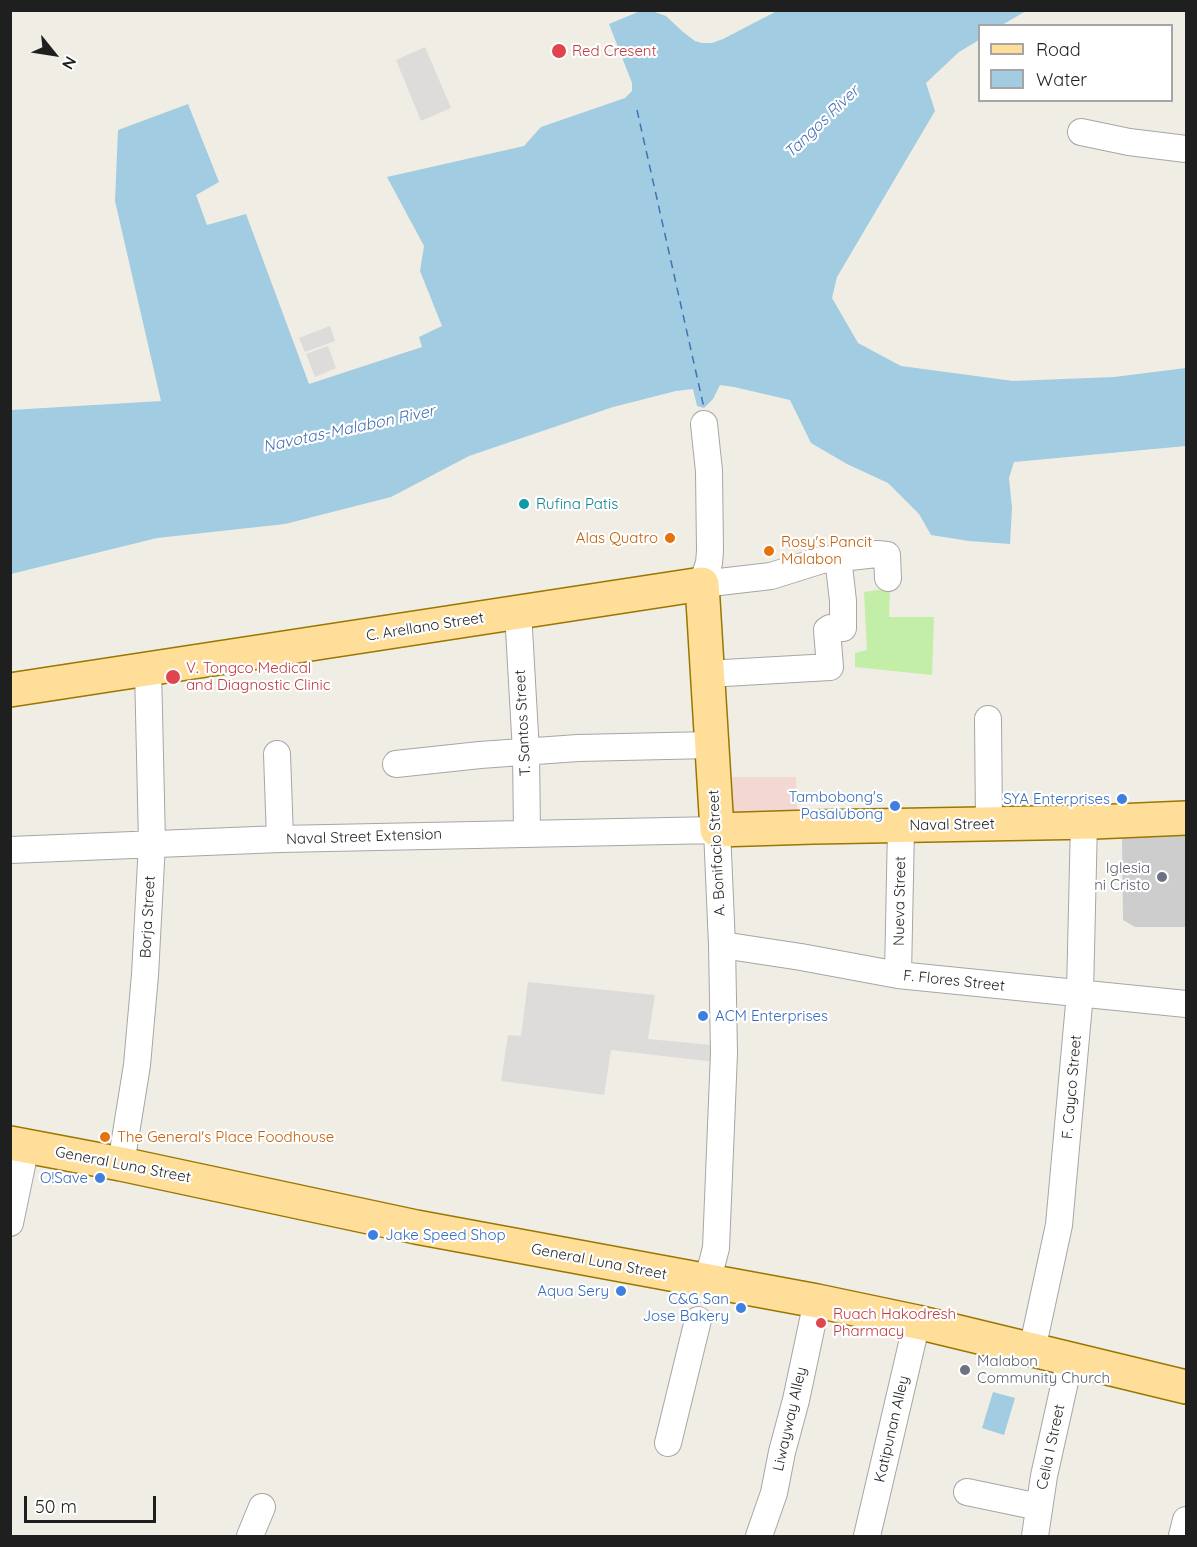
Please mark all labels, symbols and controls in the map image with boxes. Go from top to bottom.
north arrow [24,24,84,84]
legend [978,24,1173,102]
text: Road [1036,38,1081,61]
marker: Red Cresent [550,42,568,60]
place label: Red Cresent [572,42,657,60]
text: N [58,53,81,73]
text: Water [1036,68,1087,91]
water label: Tangos River [781,82,863,162]
water label: Navotas-Malabon River [261,401,437,457]
place label: Rufina Patis [536,495,618,513]
marker: Rufina Patis [517,497,531,511]
place label: Alas Quatro [576,529,658,547]
marker: Alas Quatro [663,531,677,545]
place label: Rosy's Pancit Malabon [781,533,872,568]
marker: Rosy's Pancit Malabon [762,544,776,558]
street label: C. Arellano Street [365,609,485,645]
place label: V. Tongco Medical and Diagnostic Clinic [186,659,330,694]
marker: V. Tongco Medical and Diagnostic Clinic [164,668,182,686]
street label: T. Santos Street [511,669,535,777]
place label: Tambobong's Pasalubong [788,788,883,823]
street label: A. Bonifacio Street [705,789,729,917]
place label: SYA Enterprises [1003,790,1110,808]
marker: SYA Enterprises [1115,792,1129,806]
marker: Tambobong's Pasalubong [888,799,902,813]
street label: Naval Street [909,815,995,835]
street label: Naval Street Extension [286,825,442,849]
street label: Nueva Street [890,856,910,946]
place label: Iglesia ni Cristo [1094,859,1150,894]
marker: Iglesia ni Cristo [1155,870,1169,884]
street label: Borja Street [137,875,159,959]
street label: F. Flores Street [902,967,1006,995]
place label: ACM Enterprises [715,1007,828,1025]
marker: ACM Enterprises [696,1009,710,1023]
street label: F. Cayco Street [1058,1034,1086,1140]
place label: The General's Place Foodhouse [117,1128,334,1146]
marker: The General's Place Foodhouse [98,1130,112,1144]
street label: General Luna Street [54,1143,192,1187]
place label: O!Save [40,1169,88,1187]
marker: O!Save [93,1171,107,1185]
place label: Jake Speed Shop [385,1226,506,1244]
marker: Jake Speed Shop [366,1228,380,1242]
street label: General Luna Street [530,1240,668,1284]
place label: Aqua Sery [537,1282,609,1300]
marker: Aqua Sery [614,1284,628,1298]
place label: C&G San Jose Bakery [642,1290,729,1325]
marker: C&G San Jose Bakery [734,1301,748,1315]
place label: Ruach Hakodresh Pharmacy [833,1305,956,1340]
marker: Ruach Hakodresh Pharmacy [814,1316,828,1330]
place label: Malabon Community Church [977,1352,1110,1387]
marker: Malabon Community Church [958,1363,972,1377]
street label: Liwayway Alley [769,1365,811,1473]
street label: Katipunan Alley [871,1374,913,1484]
street label: Celia I Street [1033,1403,1069,1491]
scale bar [27,1484,159,1522]
text: 50 m [35,1495,77,1518]

